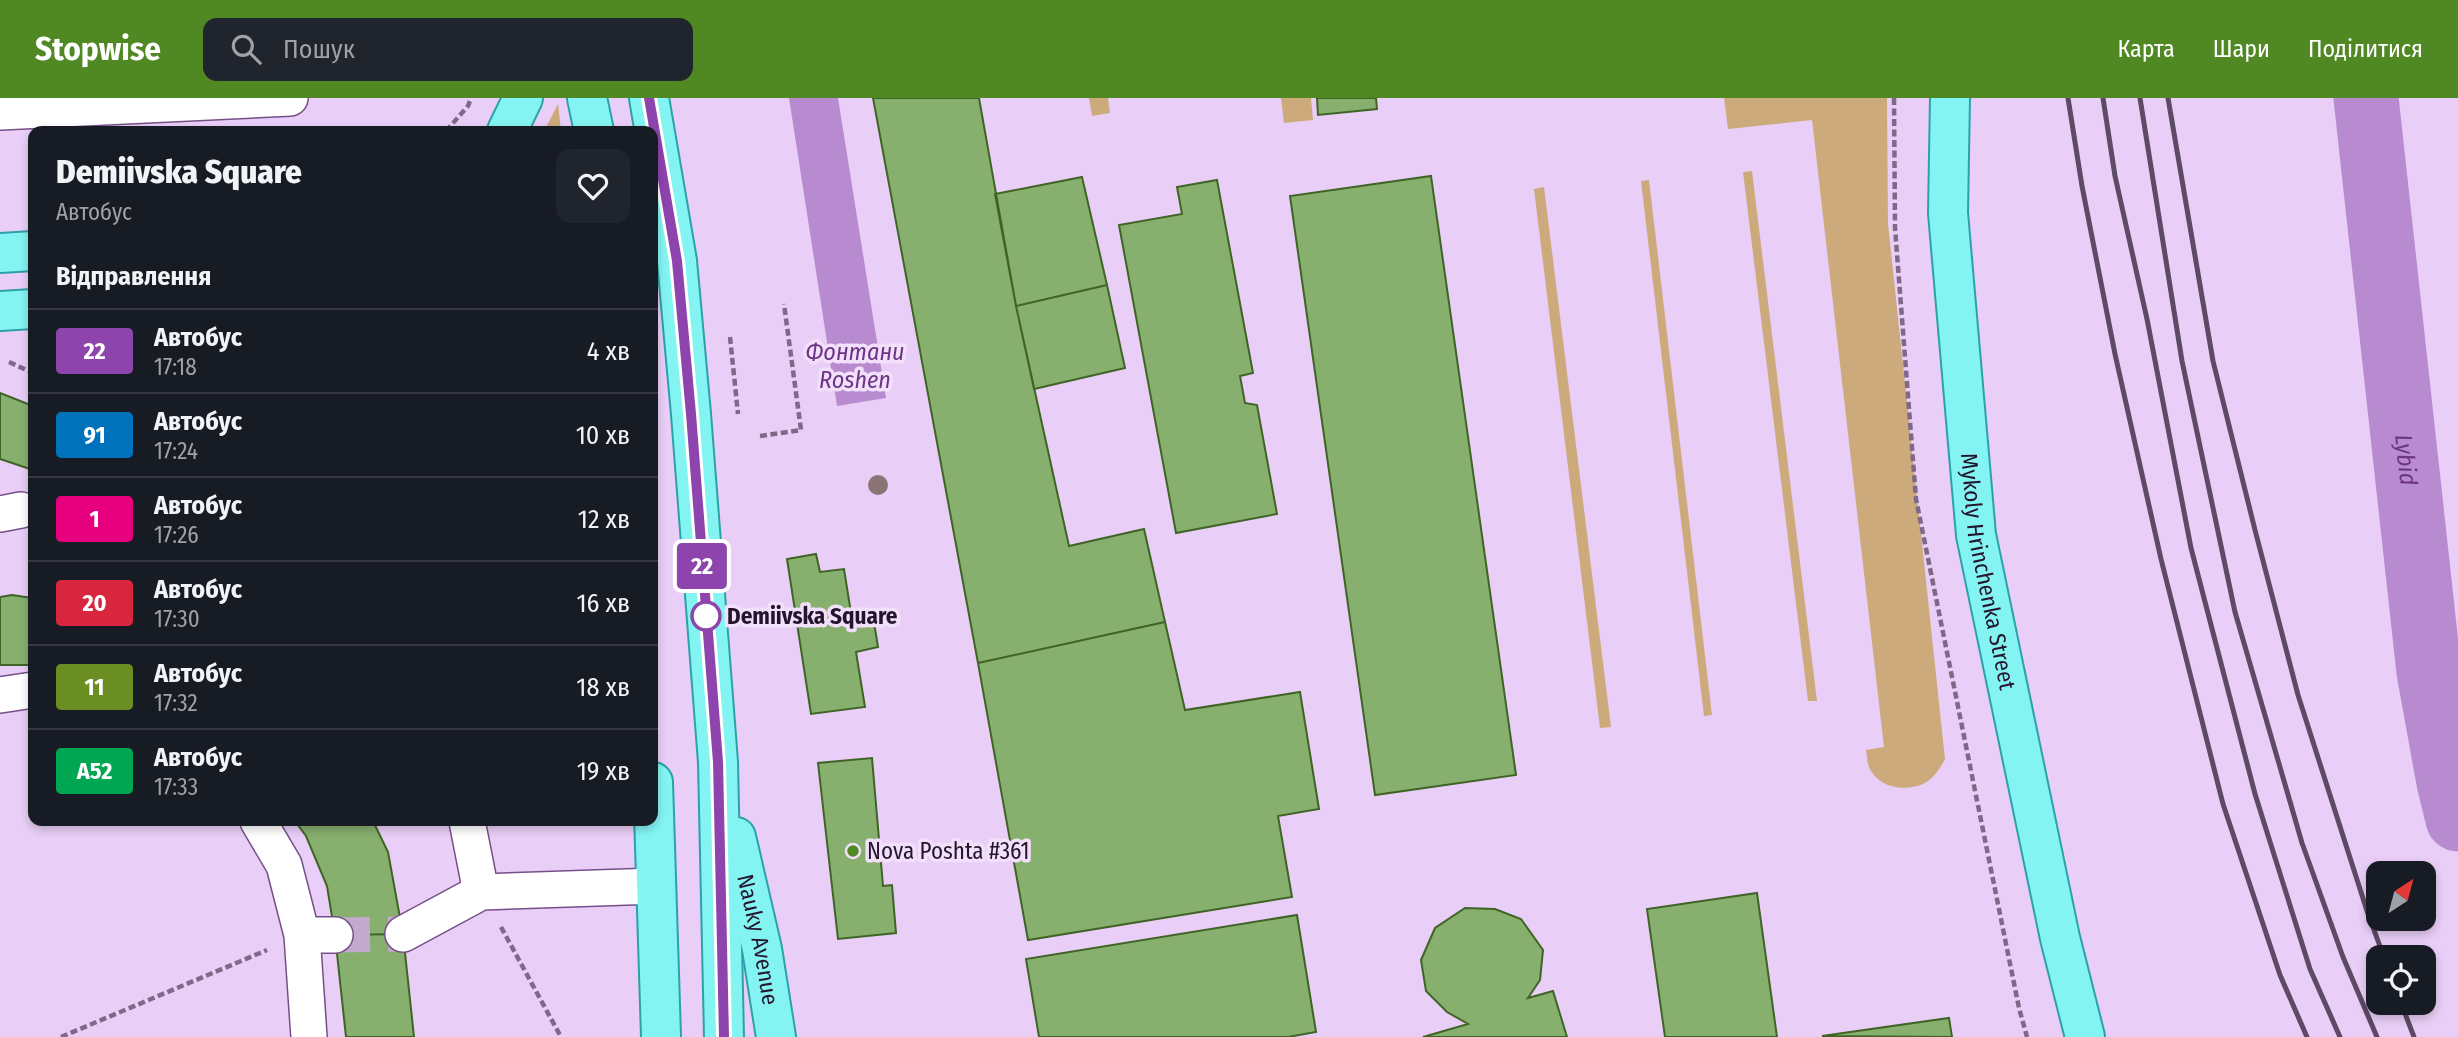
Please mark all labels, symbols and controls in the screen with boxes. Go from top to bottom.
search box [203,18,693,81]
text: Stopwise [35,29,161,69]
icon: search [227,30,265,68]
text: Пошук [283,34,355,65]
text: Карта [2117,35,2175,63]
text: Шари [2213,35,2270,63]
text: Поділитися [2308,35,2423,63]
button: heart [556,149,630,223]
text: Demiivska Square [56,152,302,192]
text: Автобус [56,198,132,226]
text: Відправлення [56,261,211,292]
text: Автобус [154,322,242,353]
text: 4 хв [587,336,630,367]
text: 22 [83,337,106,365]
water label: Фонтани Roshen [805,338,905,394]
text: 17:18 [154,353,197,381]
text: Автобус [154,406,242,437]
text: 10 хв [576,420,630,451]
text: 91 [83,421,106,449]
water label: Lybid [2389,433,2422,487]
text: 17:24 [154,437,198,465]
street label: Mykoly Hrinchenka Street [1955,452,2022,693]
text: Автобус [154,490,242,521]
text: 12 хв [578,504,630,535]
text: 1 [89,505,100,533]
text: 17:26 [154,521,199,549]
line badge: 22 [670,543,734,589]
text: 22 [691,552,713,580]
text: Автобус [154,574,242,605]
text: 16 хв [576,588,630,619]
text: 20 [82,589,107,617]
marker: Demiivska Square [691,601,721,631]
place label: Demiivska Square [727,602,898,630]
text: 17:30 [154,605,200,633]
text: Автобус [154,658,242,689]
text: 18 хв [576,672,630,703]
text: 11 [85,673,104,701]
text: 17:32 [154,689,198,717]
text: Автобус [154,742,242,773]
text: 19 хв [577,756,630,787]
text: А52 [77,757,112,785]
text: 17:33 [154,773,198,801]
place label: Nova Poshta #361 [867,837,1029,865]
marker: Nova Poshta #361 [845,843,861,859]
north arrow [2366,861,2436,931]
map controls [2366,861,2436,1015]
street label: Nauky Avenue [731,871,785,1007]
button: locate [2366,945,2436,1015]

